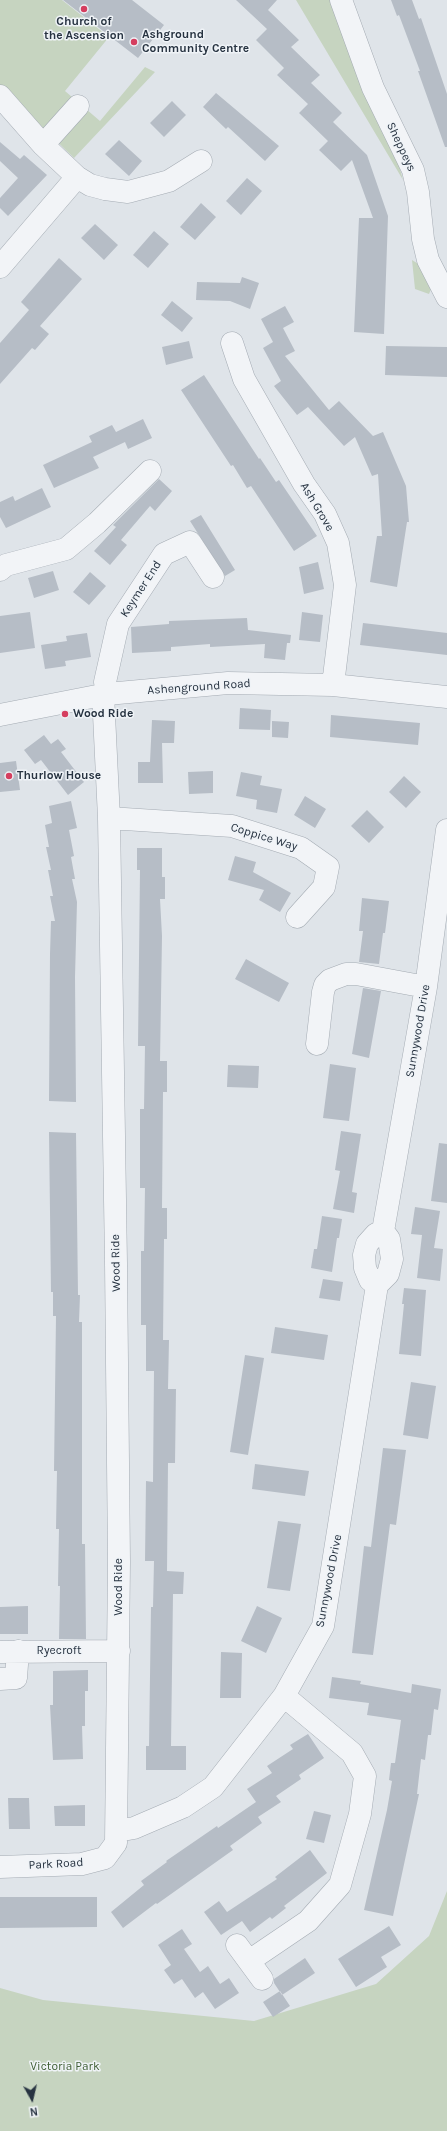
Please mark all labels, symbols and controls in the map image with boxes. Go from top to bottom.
marker: Church of the Ascension [79,4,89,14]
place label: Church of the Ascension [44,15,124,43]
place label: Ashground Community Centre [142,28,249,56]
marker: Ashground Community Centre [129,37,139,47]
street label: Sheppeys [383,120,419,174]
street label: Ash Grove [297,480,337,534]
street label: Keymer End [117,558,165,620]
street label: Ashenground Road [147,676,251,698]
place label: Wood Ride [73,707,133,721]
marker: Wood Ride [60,709,70,719]
place label: Thurlow House [17,769,101,783]
marker: Thurlow House [4,771,14,781]
street label: Coppice Way [229,820,299,854]
street label: Sunnywood Drive [403,983,433,1079]
street label: Wood Ride [108,1234,124,1292]
street label: Sunnywood Drive [313,1533,345,1629]
street label: Wood Ride [112,1558,126,1616]
street label: Ryecroft [37,1644,81,1658]
street label: Park Road [28,1855,84,1873]
park label: Victoria Park [30,2060,100,2074]
north arrow [12,2079,52,2119]
text: N [29,2104,39,2118]

